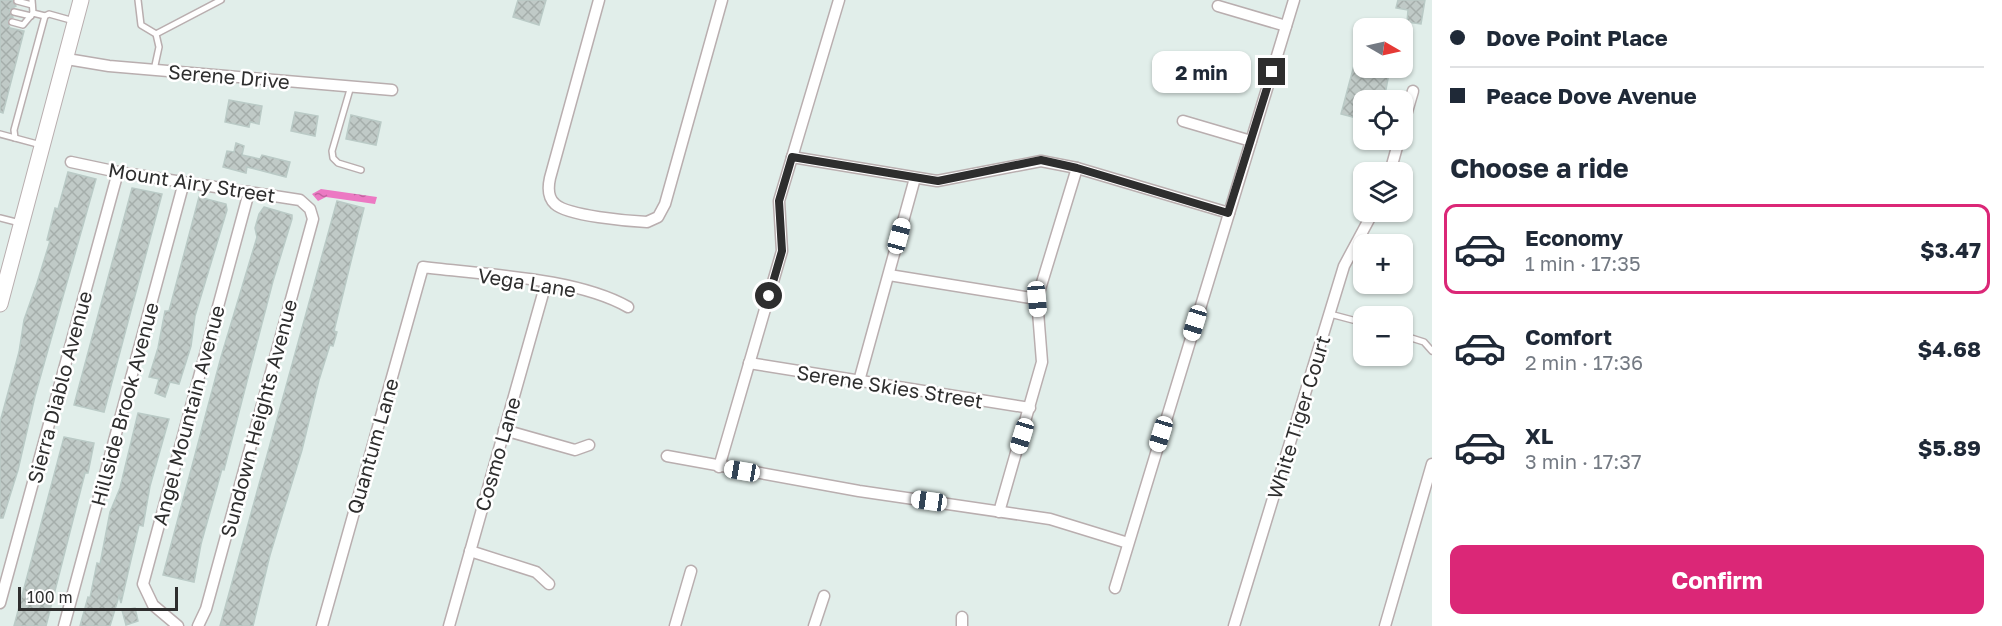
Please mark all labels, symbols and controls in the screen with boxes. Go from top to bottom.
north arrow [1353,18,1413,78]
map controls [1353,18,1413,366]
text: Dove Point Place [1486,24,1668,51]
callout: 2 min [1152,51,1251,93]
route end [1258,58,1285,85]
street label: Serene Drive [167,59,291,93]
text: 2 min [1175,60,1228,84]
text: Peace Dove Avenue [1486,82,1697,109]
button: locate [1353,90,1413,150]
text: Choose a ride [1450,152,1629,184]
street label: Mount Airy Street [107,157,277,207]
button: layers [1353,162,1413,222]
car [886,216,912,256]
icon: car [1453,222,1507,276]
text: Economy [1525,224,1623,251]
button: + [1353,234,1413,294]
text: $3.47 [1920,236,1981,263]
text: 1 min · 17:35 [1525,251,1641,275]
street label: Vega Lane [476,262,578,302]
car [1026,280,1048,318]
route start [755,282,782,309]
street label: Sierra Diablo Avenue [22,288,96,486]
street label: Sundown Heights Avenue [215,296,301,540]
street label: Hillside Brook Avenue [85,299,163,509]
street label: Angel Mountain Avenue [147,302,229,528]
car [1181,303,1209,343]
button: − [1353,306,1413,366]
icon: car [1453,321,1507,375]
text: Comfort [1525,323,1612,350]
street label: White Tiger Court [1262,332,1334,502]
text: $4.68 [1917,335,1981,362]
text: 2 min · 17:36 [1525,350,1643,374]
street label: Serene Skies Street [795,359,985,413]
street label: Quantum Lane [341,375,403,517]
street label: Cosmo Lane [469,394,525,514]
car [1147,414,1175,454]
car [1008,416,1036,456]
icon: car [1453,420,1507,474]
text: XL [1525,422,1553,449]
text: $5.89 [1918,434,1981,461]
text: 3 min · 17:37 [1525,449,1642,473]
car [723,459,761,483]
car [910,490,948,512]
button: Confirm [1450,545,1984,614]
scale bar [18,584,178,612]
text: 100 m [27,587,73,607]

